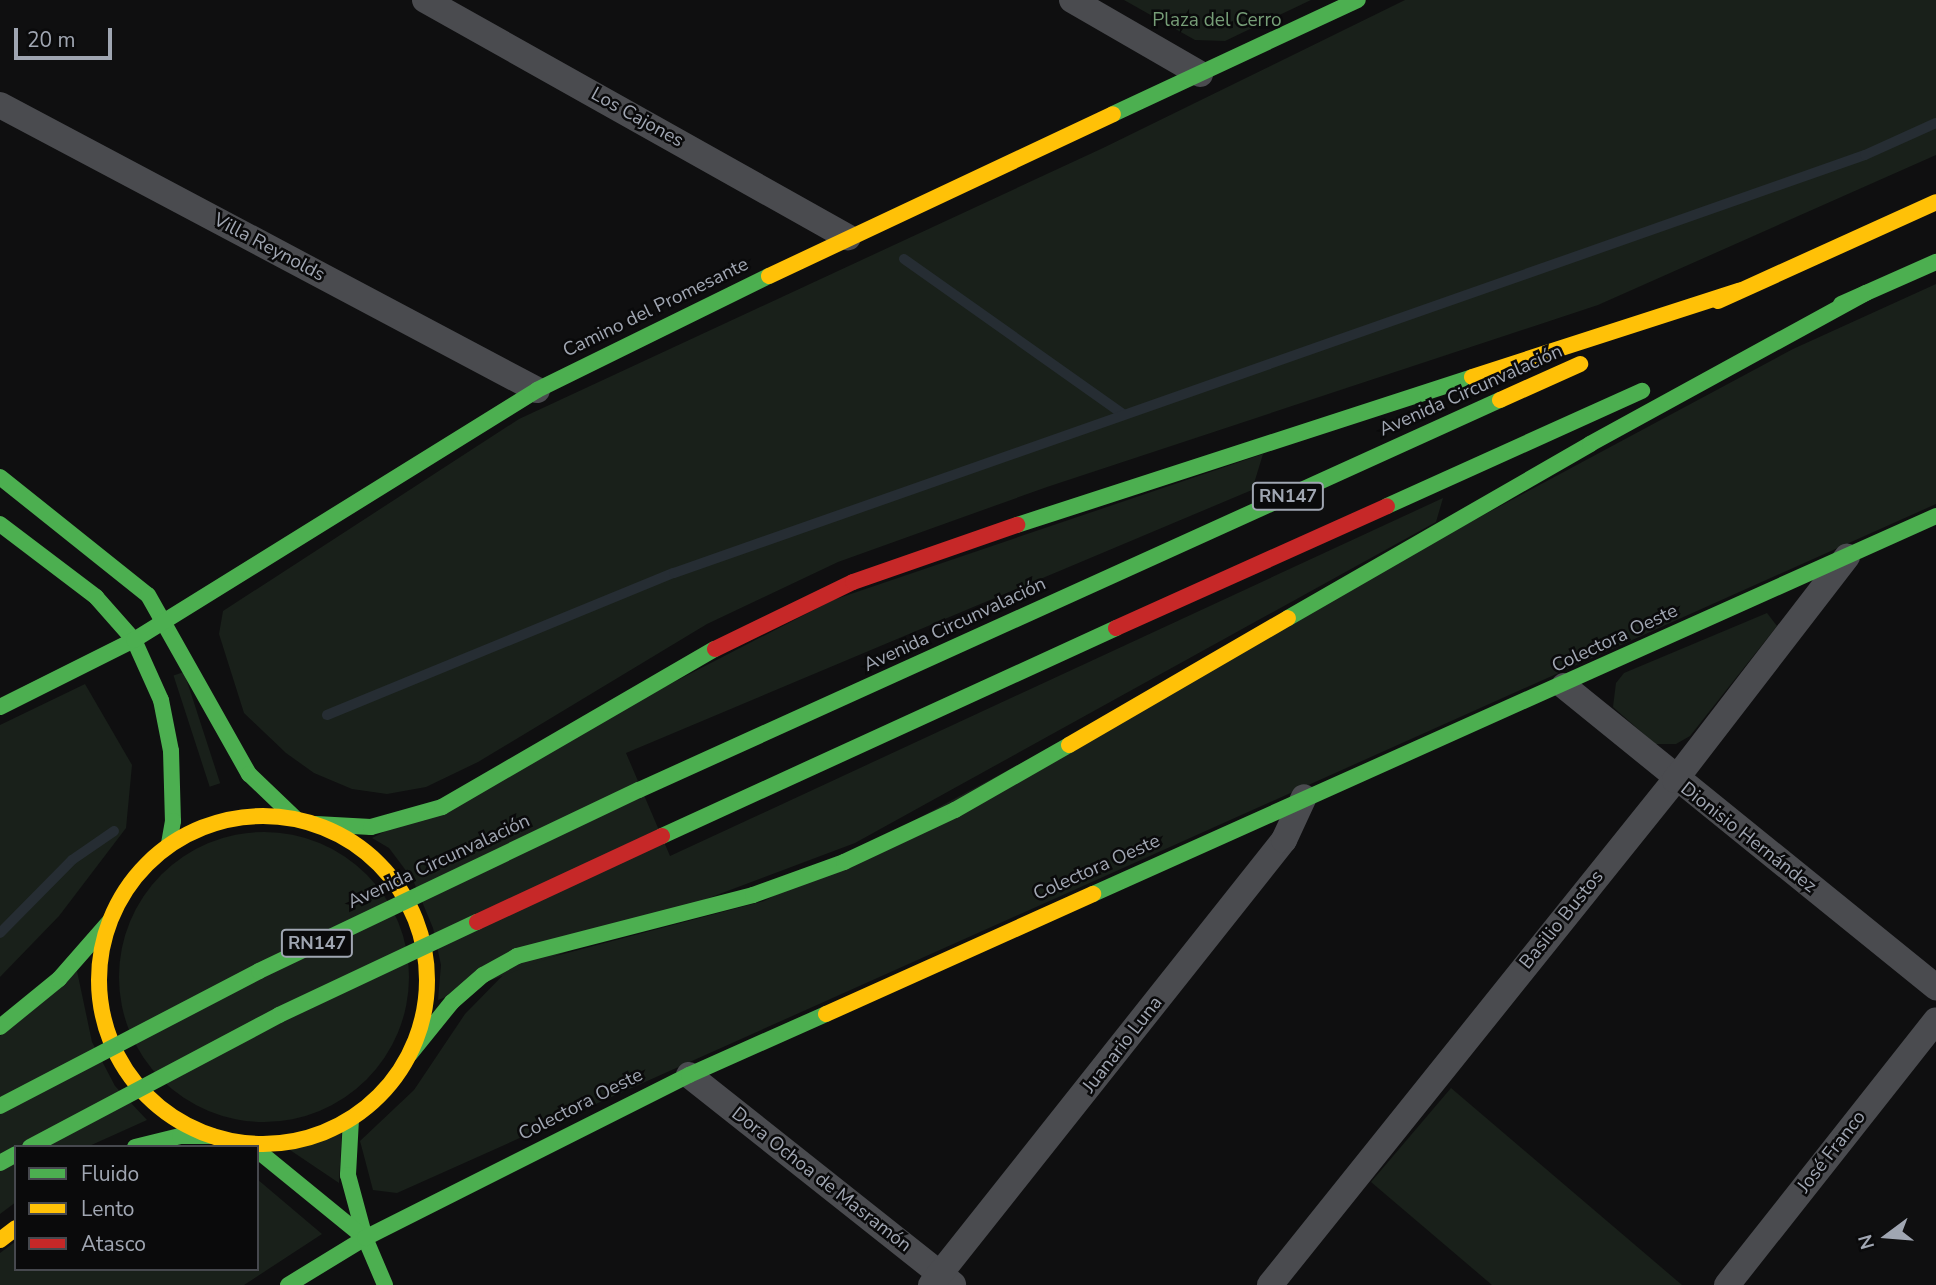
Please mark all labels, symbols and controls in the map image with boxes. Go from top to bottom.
park label: Plaza del Cerro [1152,10,1282,32]
scale bar [18,14,116,58]
text: 20 m [27,26,76,54]
street label: Los Cajones [587,83,687,153]
street label: Villa Reynolds [209,209,329,287]
street label: Camino del Promesante [560,253,752,363]
street label: Avenida Circunvalación [1376,340,1566,442]
road number: RN147 [1251,482,1325,510]
street label: Avenida Circunvalación [860,573,1050,677]
street label: Colectora Oeste [1548,600,1682,678]
street label: Dionisio Hernández [1675,778,1821,898]
street label: Avenida Circunvalación [344,810,534,914]
street label: Colectora Oeste [1030,830,1164,906]
street label: Basilio Bustos [1515,866,1609,974]
road number: RN147 [280,928,354,958]
street label: Juanario Luna [1078,992,1168,1098]
street label: Colectora Oeste [515,1064,647,1146]
street label: Dora Ochoa de Masramón [727,1103,915,1257]
street label: José Franco [1793,1106,1871,1198]
legend [14,1145,259,1271]
text: Fluido [81,1160,139,1188]
text: Lento [81,1195,134,1223]
north arrow [1852,1201,1922,1271]
text: Atasco [81,1230,146,1258]
text: N [1852,1231,1881,1252]

